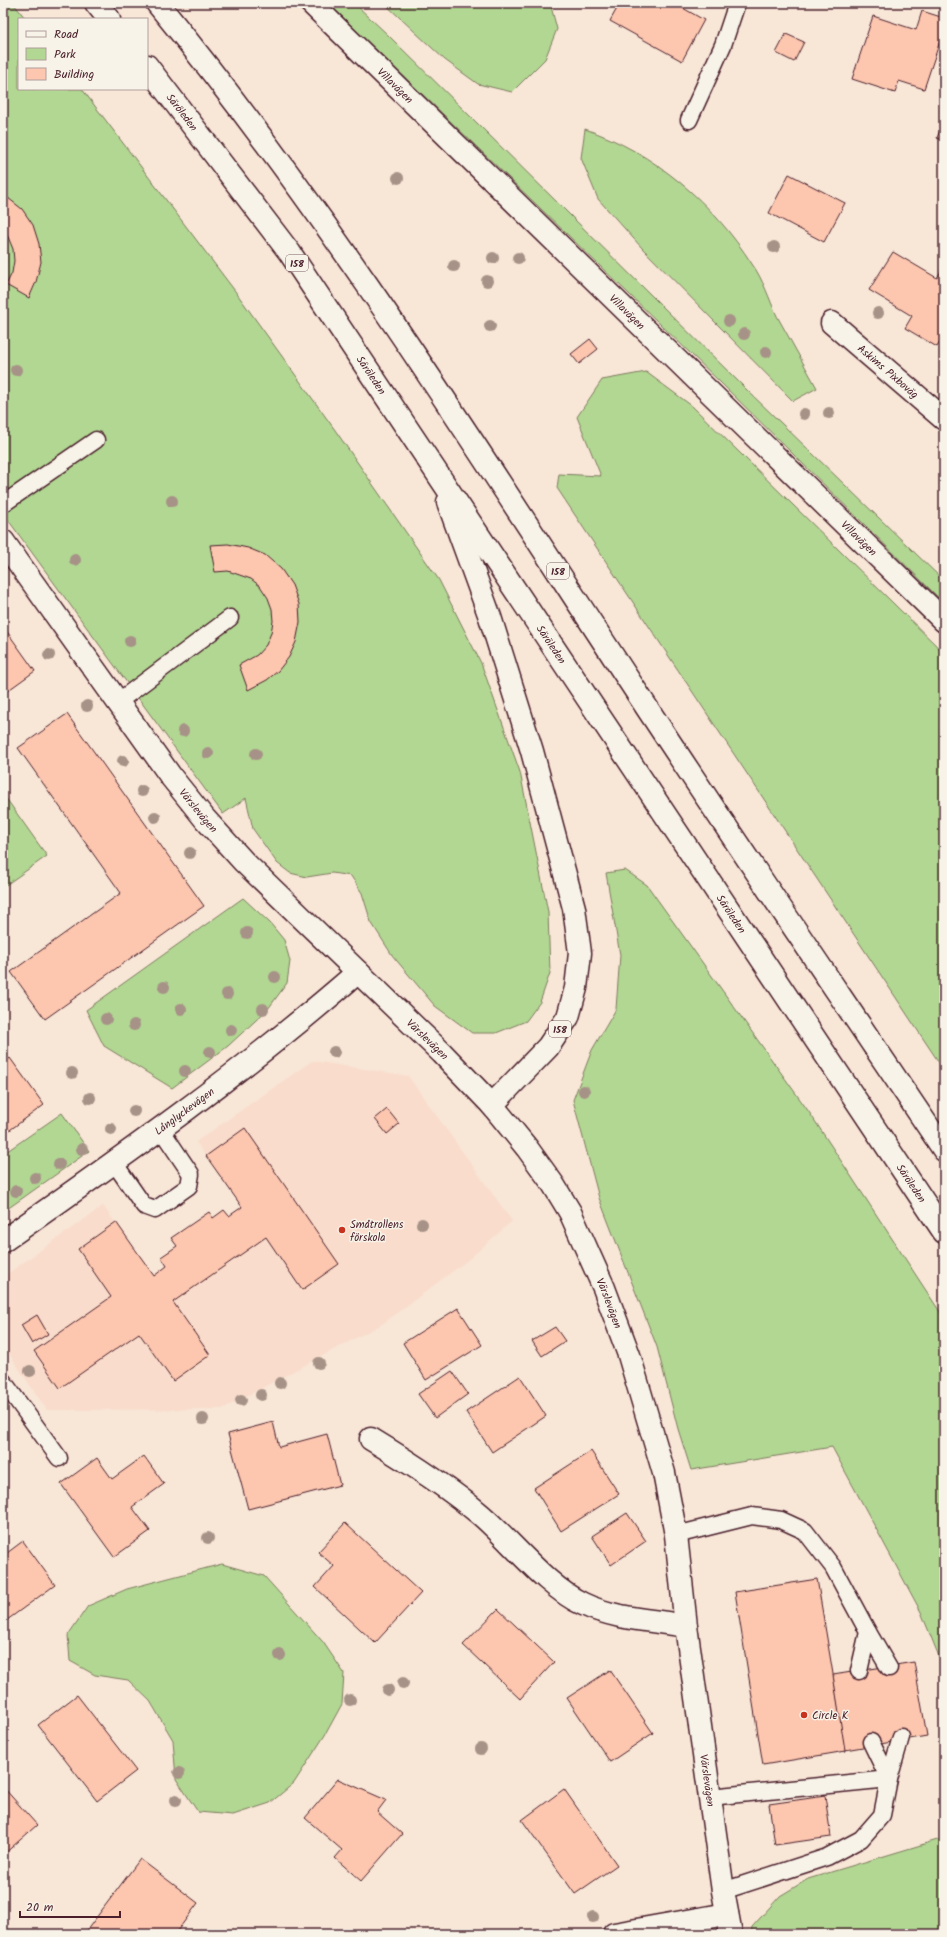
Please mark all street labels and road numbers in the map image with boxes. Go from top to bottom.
street label: Villavägen [372,64,417,108]
street label: Säröleden [161,90,202,136]
road number: 158 [286,255,308,271]
street label: Villavägen [604,290,649,335]
street label: Askims Pixboväg [853,340,922,404]
street label: Säröleden [351,352,390,399]
street label: Villavägen [836,517,881,561]
road number: 158 [547,563,569,579]
street label: Säröleden [531,622,570,668]
street label: Värslevägen [174,785,222,837]
street label: Säröleden [711,891,750,938]
street label: Värslevägen [402,1015,452,1065]
road number: 158 [549,1021,571,1037]
street label: Långlyckevägen [151,1083,219,1140]
street label: Säröleden [891,1161,930,1207]
street label: Värslevägen [591,1275,626,1332]
street label: Värslevägen [694,1753,719,1808]

